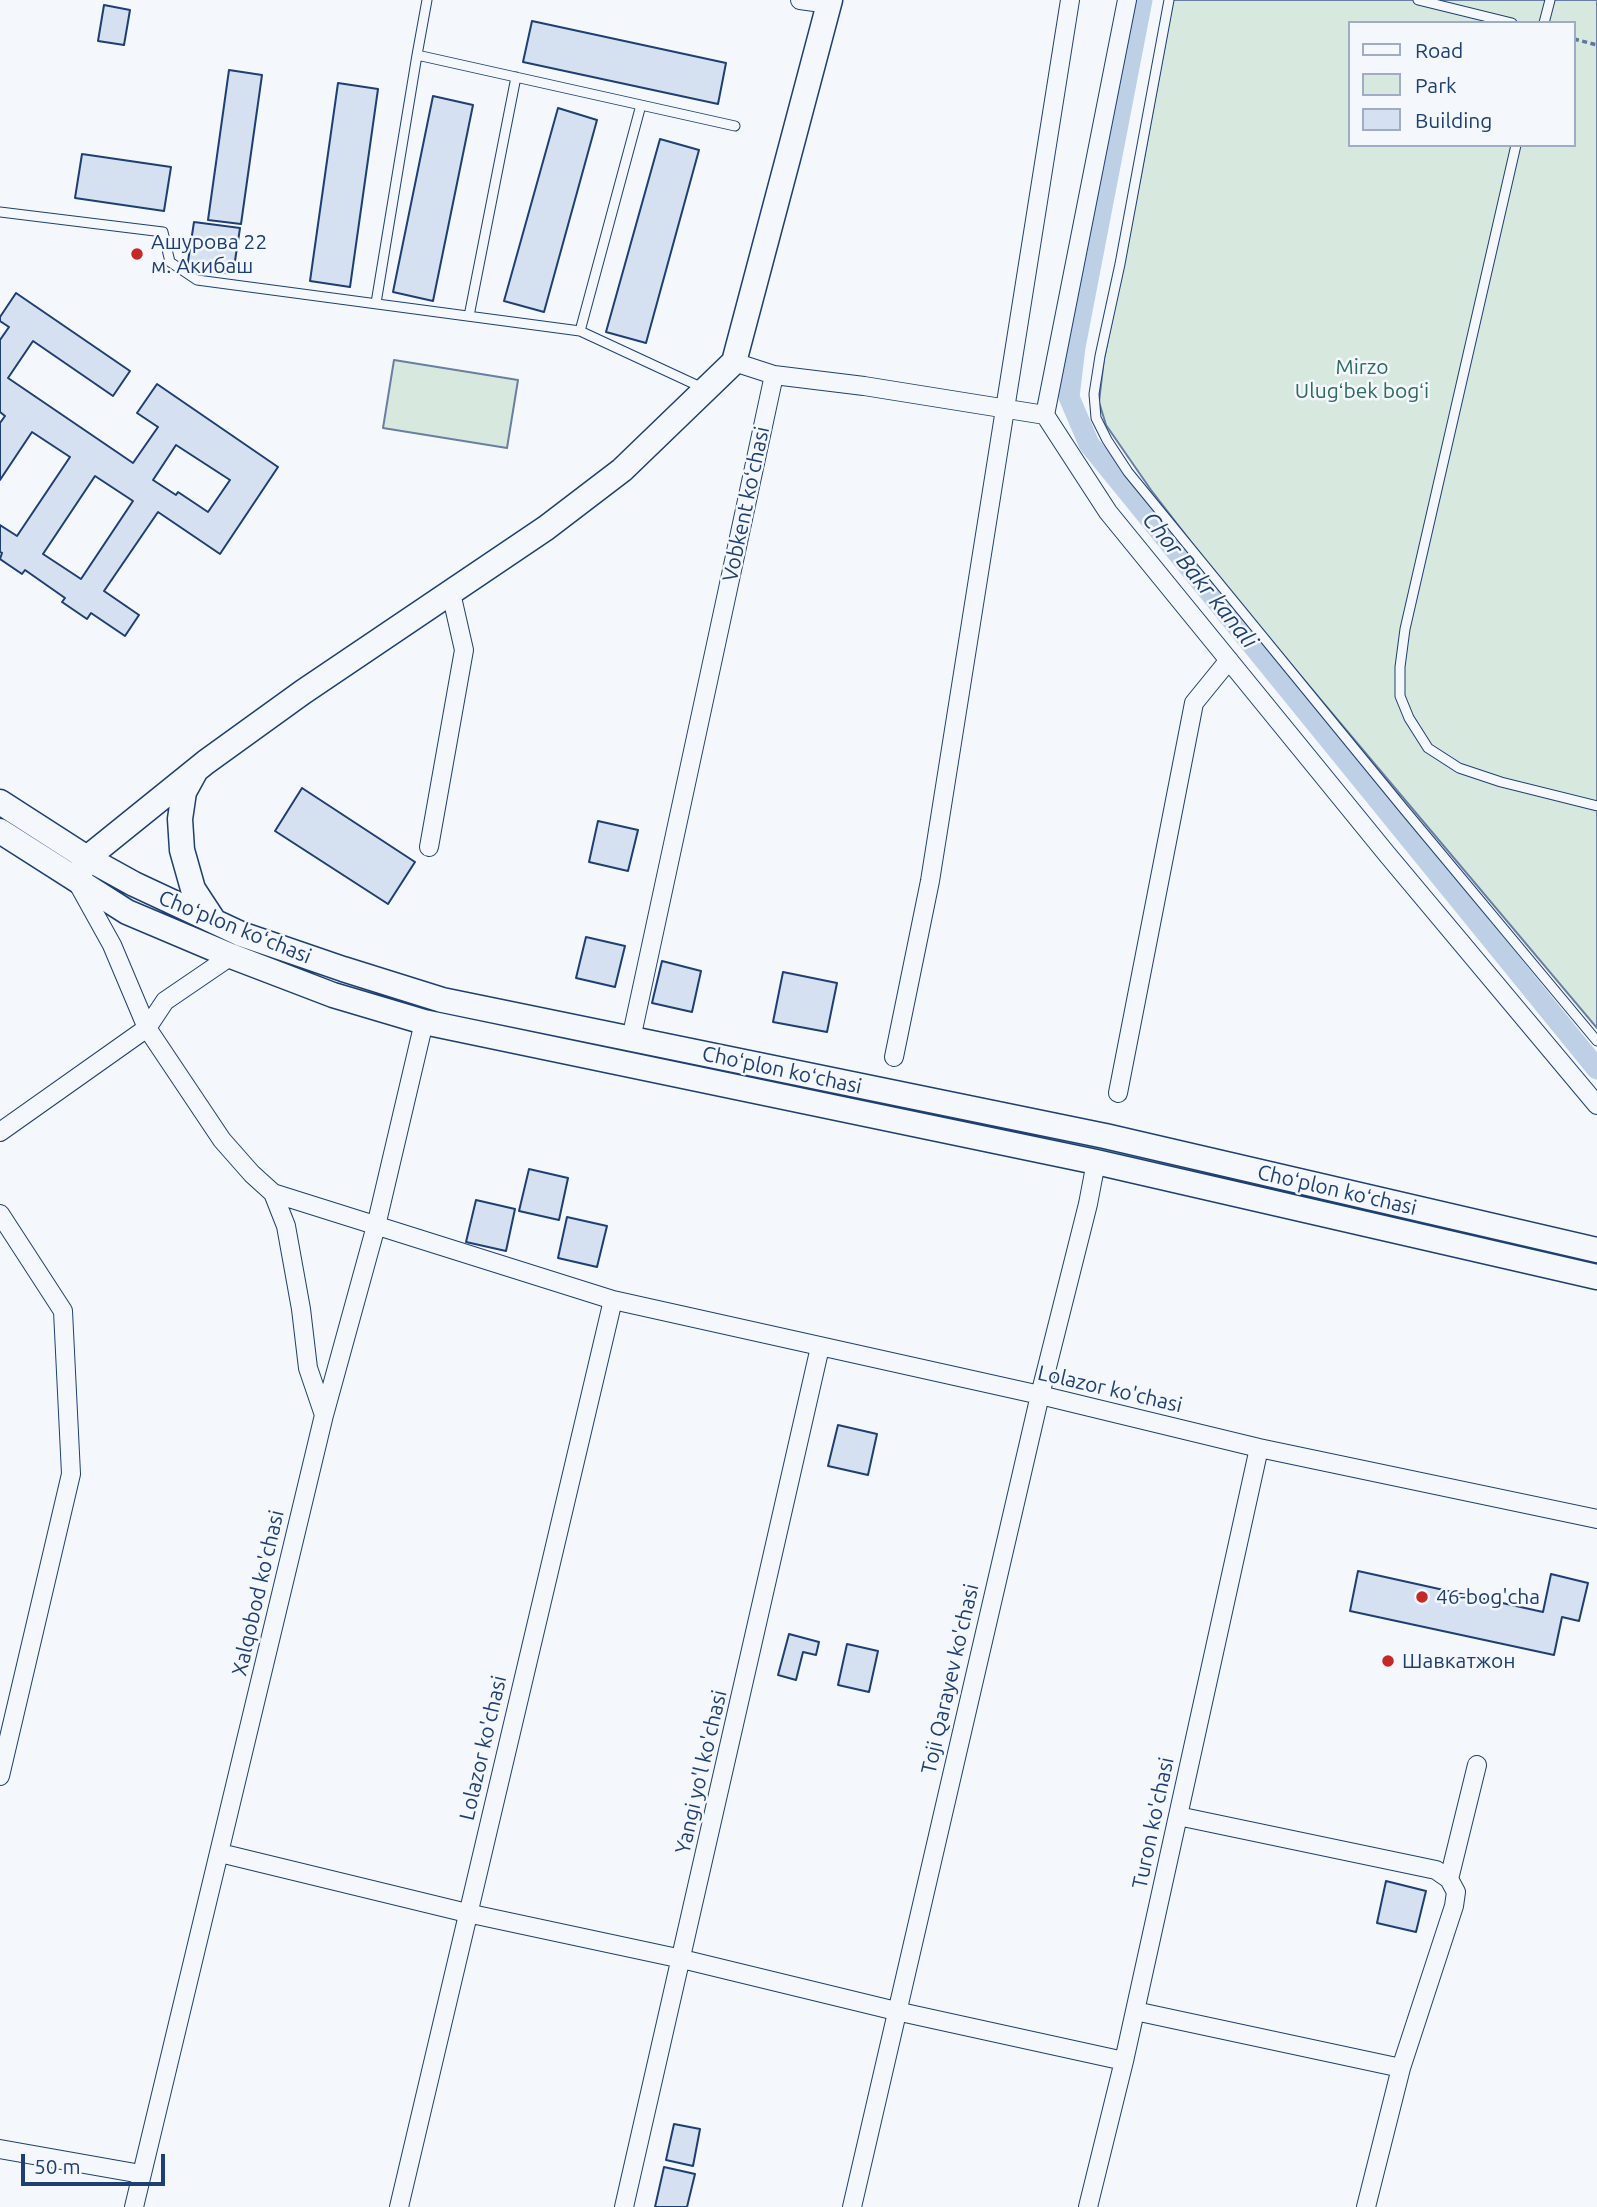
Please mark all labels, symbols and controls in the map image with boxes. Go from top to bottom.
legend [1348,21,1576,147]
text: Road [1415,38,1463,62]
text: Park [1415,73,1457,97]
text: Building [1415,108,1492,132]
place label: Ашурова 22 м. Акибаш [151,229,267,279]
marker: Ашурова 22 м. Акибаш [129,246,145,262]
park label: Mirzo Ulugʻbek bogʻi [1295,354,1429,404]
street label: Vobkent koʻchasi [717,424,775,584]
water label: Chor Bakr kanali [1137,506,1263,654]
street label: Choʻplon koʻchasi [155,885,315,969]
street label: Choʻplon koʻchasi [700,1041,864,1099]
street label: Choʻplon koʻchasi [1255,1159,1419,1221]
street label: Lolazor ko'chasi [1035,1360,1185,1418]
street label: Xalqobod ko'chasi [227,1508,289,1678]
street label: Toji Qarayev ko'chasi [916,1581,984,1777]
place label: 46-bog'cha [1436,1584,1540,1610]
marker: 46-bog'cha [1414,1589,1430,1605]
place label: Шавкатжон [1402,1648,1515,1674]
marker: Шавкатжон [1380,1653,1396,1669]
street label: Lolazor ko'chasi [454,1673,512,1823]
street label: Yangi yo'l ko'chasi [670,1688,732,1856]
street label: Turon ko'chasi [1127,1755,1179,1891]
scale bar [24,2140,168,2184]
text: 50 m [34,2154,81,2178]

